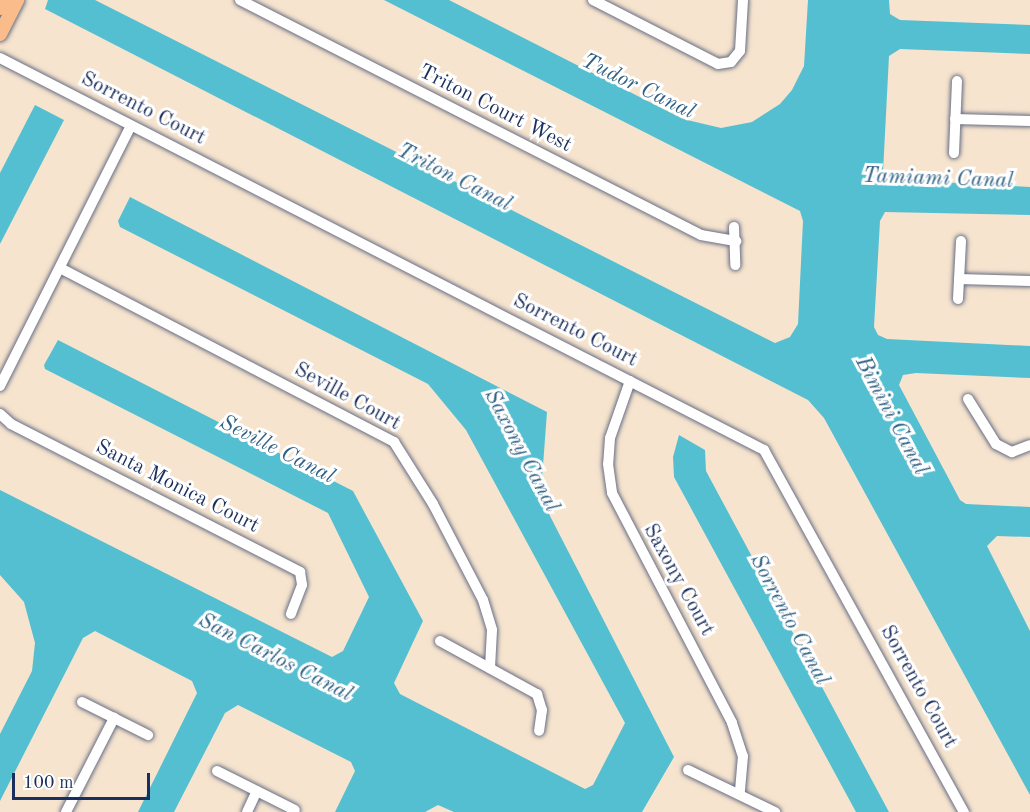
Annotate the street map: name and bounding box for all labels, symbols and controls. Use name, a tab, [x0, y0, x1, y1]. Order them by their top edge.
water label: Tudor Canal	[577, 48, 699, 126]
street label: Triton Court West	[414, 60, 576, 158]
street label: Sorrento Court	[76, 67, 210, 151]
water label: Triton Canal	[392, 138, 516, 218]
water label: Tamiami Canal	[862, 163, 1014, 195]
street label: Sorrento Court	[508, 289, 642, 373]
water label: Bimini Canal	[849, 352, 933, 480]
street label: Seville Court	[289, 357, 405, 437]
water label: Saxony Canal	[478, 385, 564, 517]
water label: Seville Canal	[215, 410, 339, 490]
street label: Santa Monica Court	[91, 435, 263, 539]
street label: Saxony Court	[637, 520, 719, 640]
water label: Sorrento Canal	[743, 550, 835, 690]
water label: San Carlos Canal	[194, 608, 356, 708]
street label: Sorrento Court	[874, 621, 962, 753]
scale bar	[15, 761, 153, 799]
text: 100 m	[23, 774, 74, 792]

